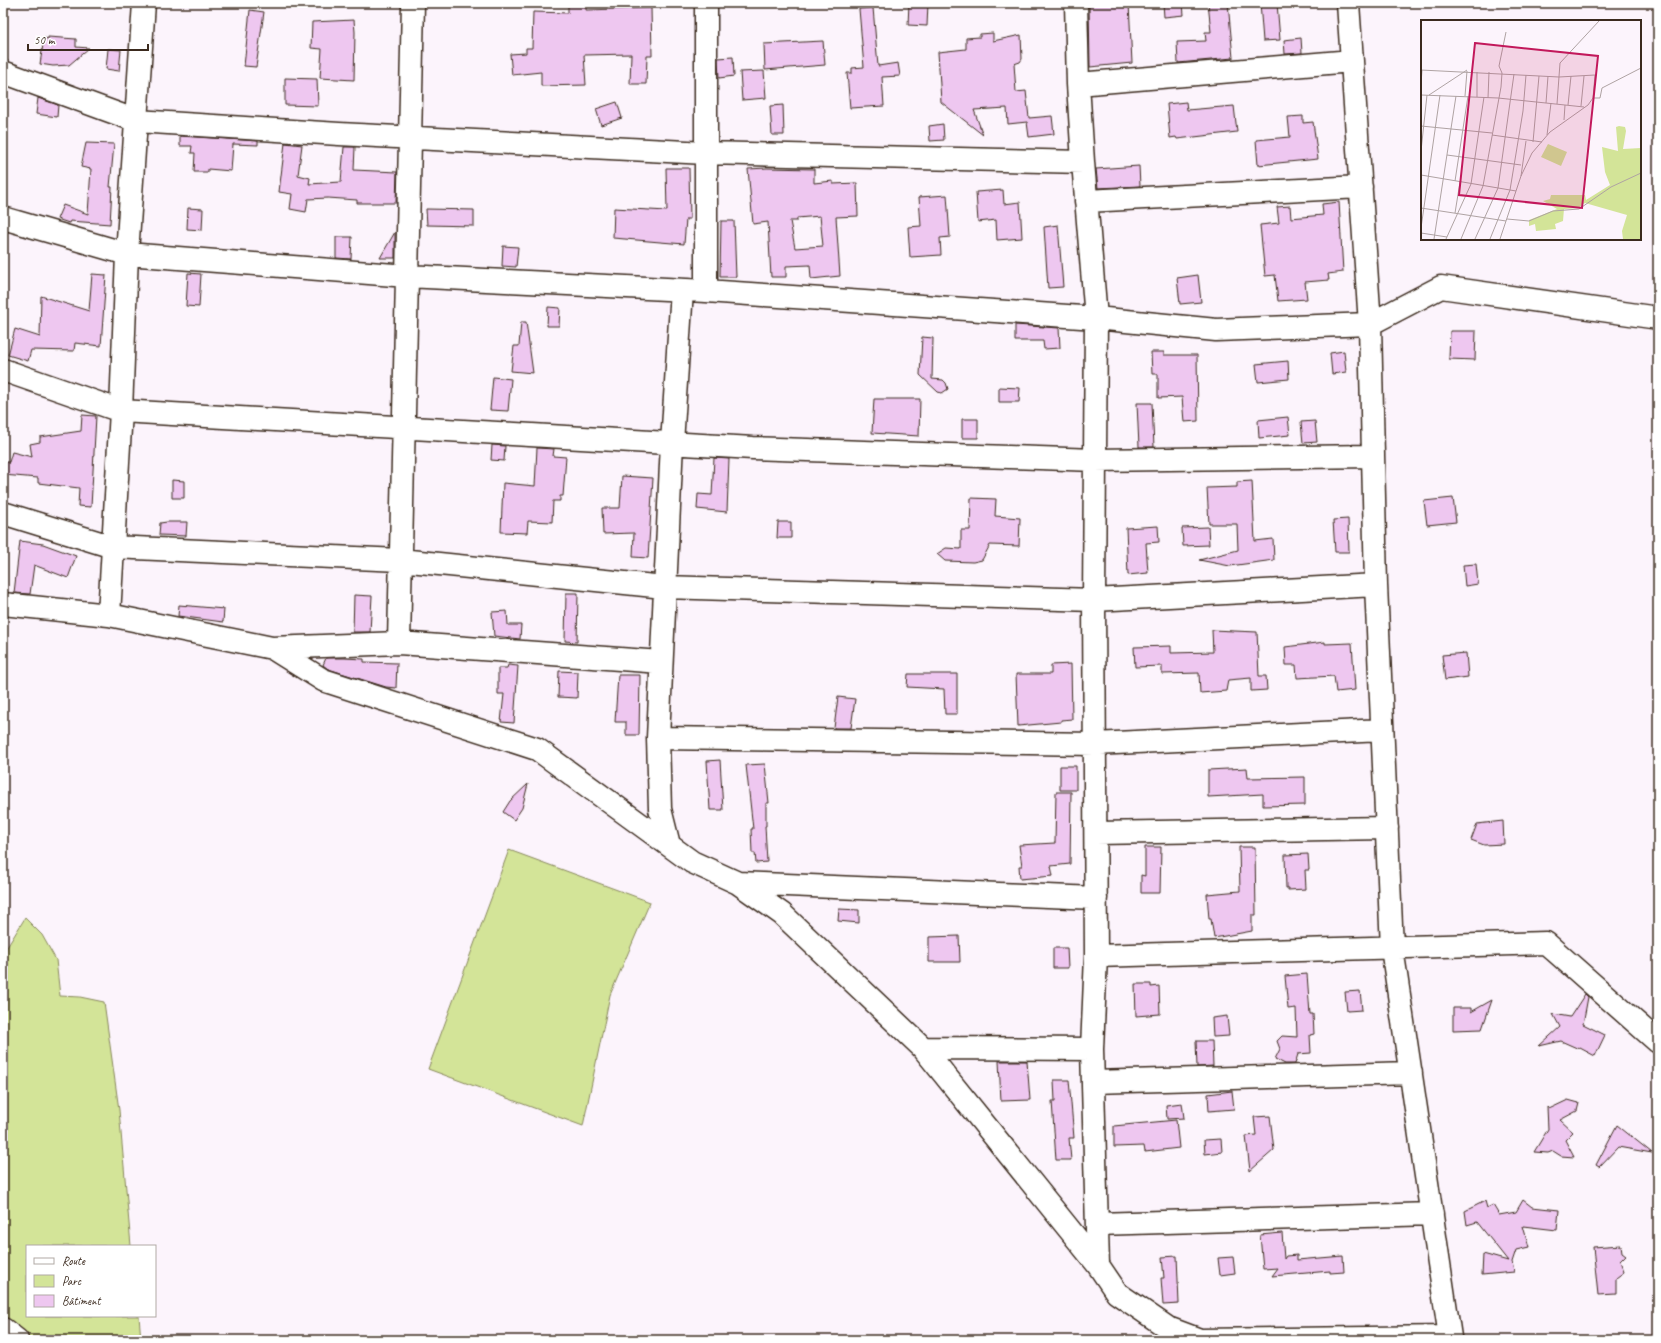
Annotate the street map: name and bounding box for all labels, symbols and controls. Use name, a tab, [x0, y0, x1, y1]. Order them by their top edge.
inset map	[1421, 20, 1641, 240]
scale bar	[28, 26, 148, 52]
text: 50 m	[34, 32, 56, 48]
legend	[26, 1245, 156, 1317]
text: Route	[62, 1253, 86, 1269]
text: Parc	[62, 1273, 82, 1289]
text: Bâtiment	[62, 1293, 101, 1309]

